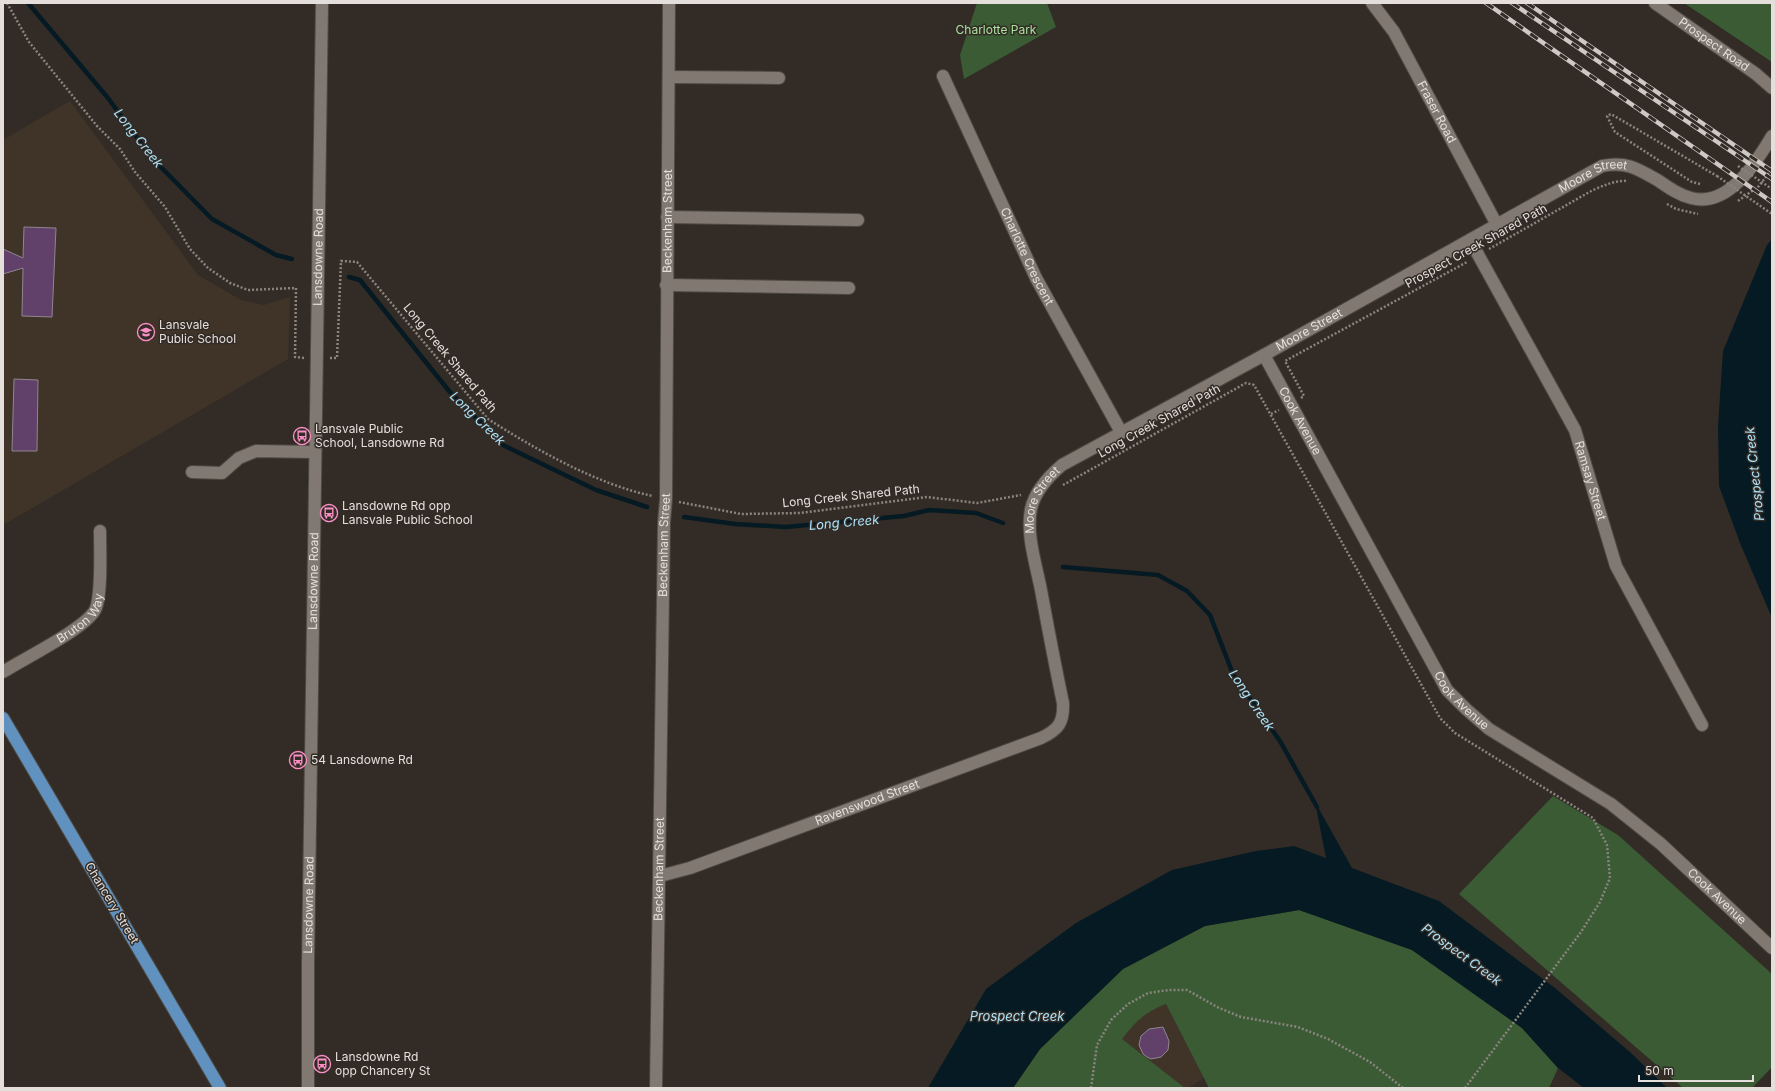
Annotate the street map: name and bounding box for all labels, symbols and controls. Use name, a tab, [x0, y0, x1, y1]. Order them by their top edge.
street label: Prospect Road	[1676, 14, 1752, 74]
park label: Charlotte Park	[956, 22, 1037, 37]
street label: Fraser Road	[1414, 78, 1460, 145]
water label: Long Creek	[111, 105, 168, 171]
street label: Moore Street	[1556, 156, 1629, 196]
street label: Beckenham Street	[659, 169, 675, 273]
street label: Prospect Creek Shared Path	[1402, 200, 1549, 291]
street label: Charlotte Crescent	[998, 205, 1057, 308]
street label: Lansdowne Road	[310, 208, 326, 306]
street label: Long Creek Shared Path	[400, 300, 500, 415]
street label: Moore Street	[1273, 305, 1345, 354]
place label: Lansvale Public School	[159, 317, 236, 346]
school or university icon: Lansvale Public School	[136, 322, 156, 342]
street label: Long Creek Shared Path	[1095, 381, 1223, 461]
street label: Cook Avenue	[1276, 384, 1325, 457]
water label: Long Creek	[447, 388, 510, 449]
place label: Lansvale Public School, Lansdowne Rd	[315, 421, 444, 450]
water label: Prospect Creek	[1741, 425, 1767, 522]
bus stop icon: Lansvale Public School, Lansdowne Rd	[292, 426, 312, 446]
street label: Ramsay Street	[1572, 439, 1610, 522]
street label: Moore Street	[1022, 463, 1063, 534]
street label: Long Creek Shared Path	[782, 481, 920, 510]
street label: Beckenham Street	[655, 493, 673, 597]
place label: Lansdowne Rd opp Lansvale Public School	[342, 498, 473, 527]
bus stop icon: Lansdowne Rd opp Lansvale Public School	[319, 503, 339, 523]
water label: Long Creek	[808, 511, 881, 533]
street label: Lansdowne Road	[305, 532, 321, 630]
street label: Bruton Way	[54, 592, 106, 646]
water label: Long Creek	[1226, 666, 1279, 735]
street label: Cook Avenue	[1431, 668, 1492, 733]
bus stop icon: 54 Lansdowne Rd	[288, 750, 308, 770]
place label: 54 Lansdowne Rd	[311, 752, 413, 767]
street label: Ravenswood Street	[813, 776, 921, 828]
street label: Beckenham Street	[650, 817, 667, 921]
street label: Lansdowne Road	[300, 856, 317, 954]
street label: Chancery Street	[82, 859, 143, 946]
street label: Cook Avenue	[1685, 865, 1750, 927]
water label: Prospect Creek	[1419, 920, 1506, 989]
water label: Prospect Creek	[970, 1008, 1065, 1024]
place label: Lansdowne Rd opp Chancery St	[335, 1049, 430, 1078]
bus stop icon: Lansdowne Rd opp Chancery St	[312, 1054, 332, 1074]
scale bar	[1639, 1057, 1753, 1083]
text: 50 m	[1645, 1063, 1674, 1078]

